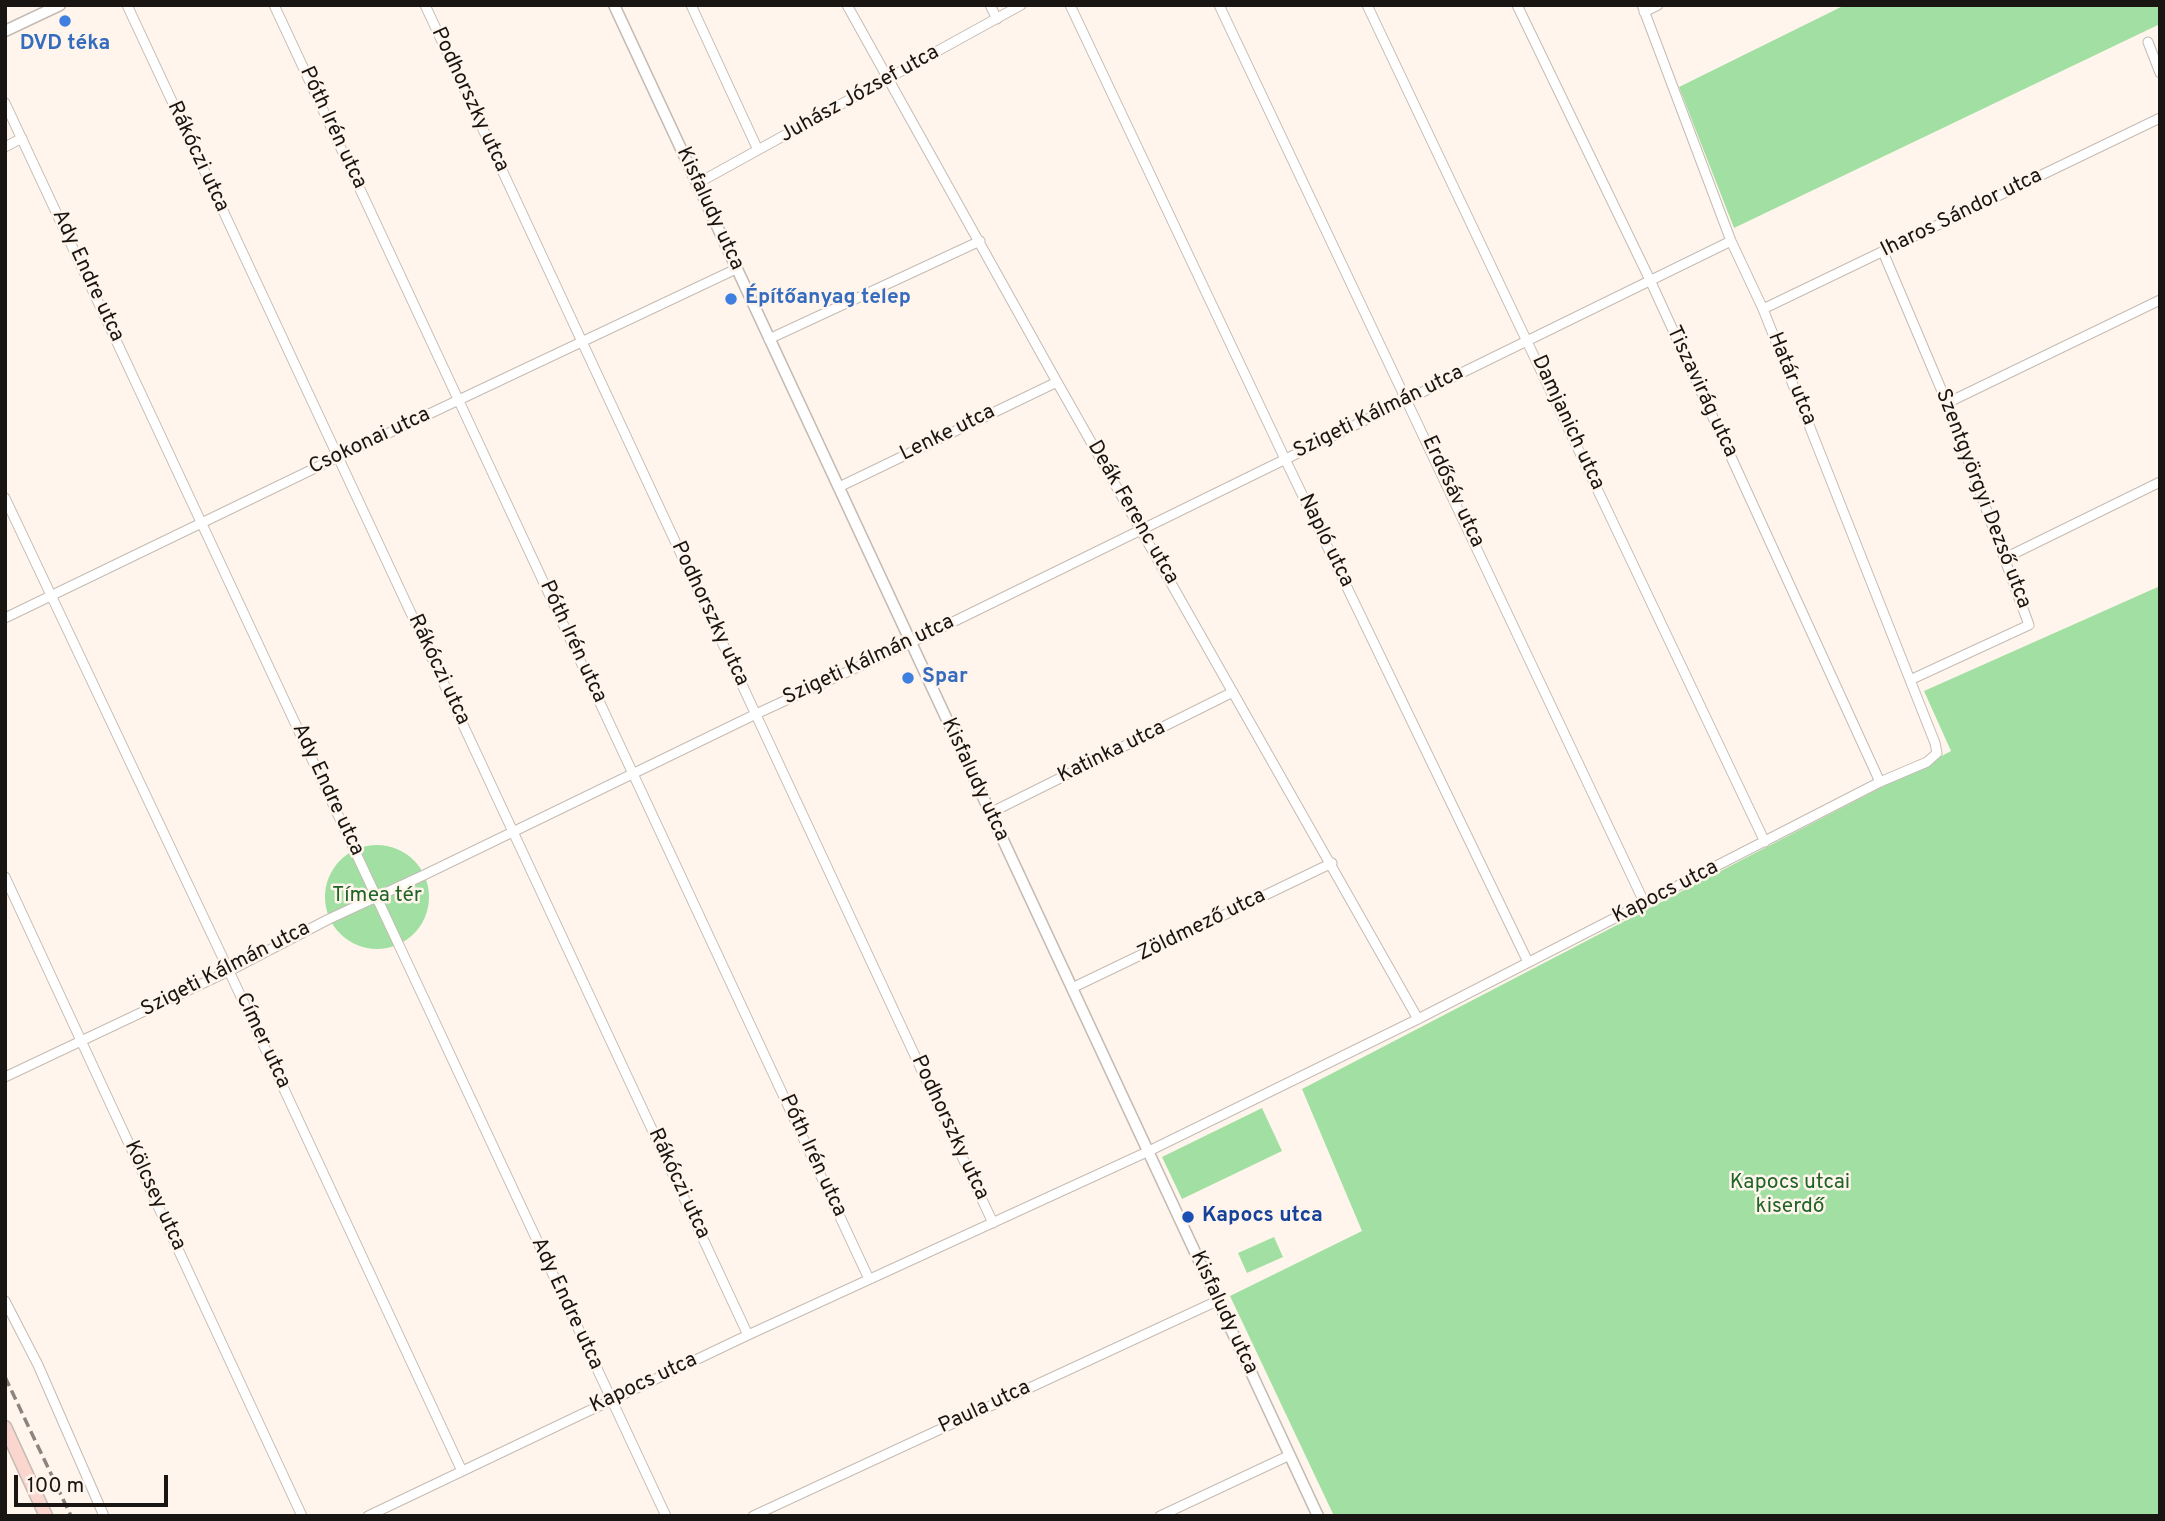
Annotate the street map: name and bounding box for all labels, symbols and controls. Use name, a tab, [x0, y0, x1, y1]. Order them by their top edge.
marker: DVD téka	[57, 13, 73, 29]
street label: Podhorszky utca	[424, 24, 514, 176]
place label: DVD téka	[20, 32, 110, 58]
street label: Juhász József utca	[776, 41, 944, 149]
street label: Póth Irén utca	[293, 63, 371, 193]
street label: Rákóczi utca	[160, 98, 234, 216]
street label: Kisfaludy utca	[670, 144, 748, 274]
street label: Iharos Sándor utca	[1877, 164, 2047, 264]
street label: Ady Endre utca	[45, 206, 129, 346]
place label: Építőanyag telep	[745, 286, 911, 312]
marker: Építőanyag telep	[723, 291, 739, 307]
street label: Tiszavirág utca	[1660, 322, 1742, 462]
street label: Határ utca	[1761, 329, 1821, 429]
street label: Damjanich utca	[1525, 352, 1609, 494]
street label: Szigeti Kálmán utca	[1290, 361, 1468, 465]
street label: Szentgyörgyi Dezső utca	[1928, 386, 2036, 612]
street label: Lenke utca	[896, 400, 1000, 468]
street label: Csokonai utca	[305, 403, 435, 481]
street label: Erdősáv utca	[1415, 432, 1489, 552]
street label: Deák Ferenc utca	[1081, 437, 1183, 589]
street label: Napló utca	[1292, 490, 1358, 592]
street label: Podhorszky utca	[664, 538, 754, 690]
street label: Póth Irén utca	[533, 577, 611, 707]
street label: Szigeti Kálmán utca	[779, 610, 959, 712]
street label: Rákóczi utca	[401, 611, 475, 729]
place label: Spar	[922, 665, 968, 691]
marker: Spar	[900, 670, 916, 686]
street label: Kisfaludy utca	[935, 715, 1013, 845]
street label: Katinka utca	[1054, 716, 1170, 790]
street label: Ady Endre utca	[285, 720, 369, 860]
street label: Kapocs utca	[1609, 856, 1723, 930]
park label: Tímea tér	[332, 884, 422, 910]
street label: Zöldmező utca	[1134, 884, 1270, 968]
street label: Szigeti Kálmán utca	[137, 917, 315, 1023]
street label: Címer utca	[229, 989, 295, 1093]
street label: Podhorszky utca	[904, 1052, 994, 1204]
street label: Póth Irén utca	[773, 1091, 851, 1221]
street label: Rákóczi utca	[641, 1125, 715, 1243]
street label: Kölcsey utca	[118, 1137, 190, 1255]
park label: Kapocs utcai kiserdő	[1730, 1171, 1850, 1221]
place label: Kapocs utca	[1202, 1204, 1323, 1230]
marker: Kapocs utca	[1180, 1209, 1196, 1225]
street label: Ady Endre utca	[524, 1234, 608, 1374]
street label: Kisfaludy utca	[1184, 1248, 1262, 1378]
street label: Kapocs utca	[587, 1348, 701, 1420]
street label: Paula utca	[935, 1376, 1035, 1440]
scale bar	[18, 1462, 172, 1506]
text: 100 m	[27, 1473, 84, 1500]

